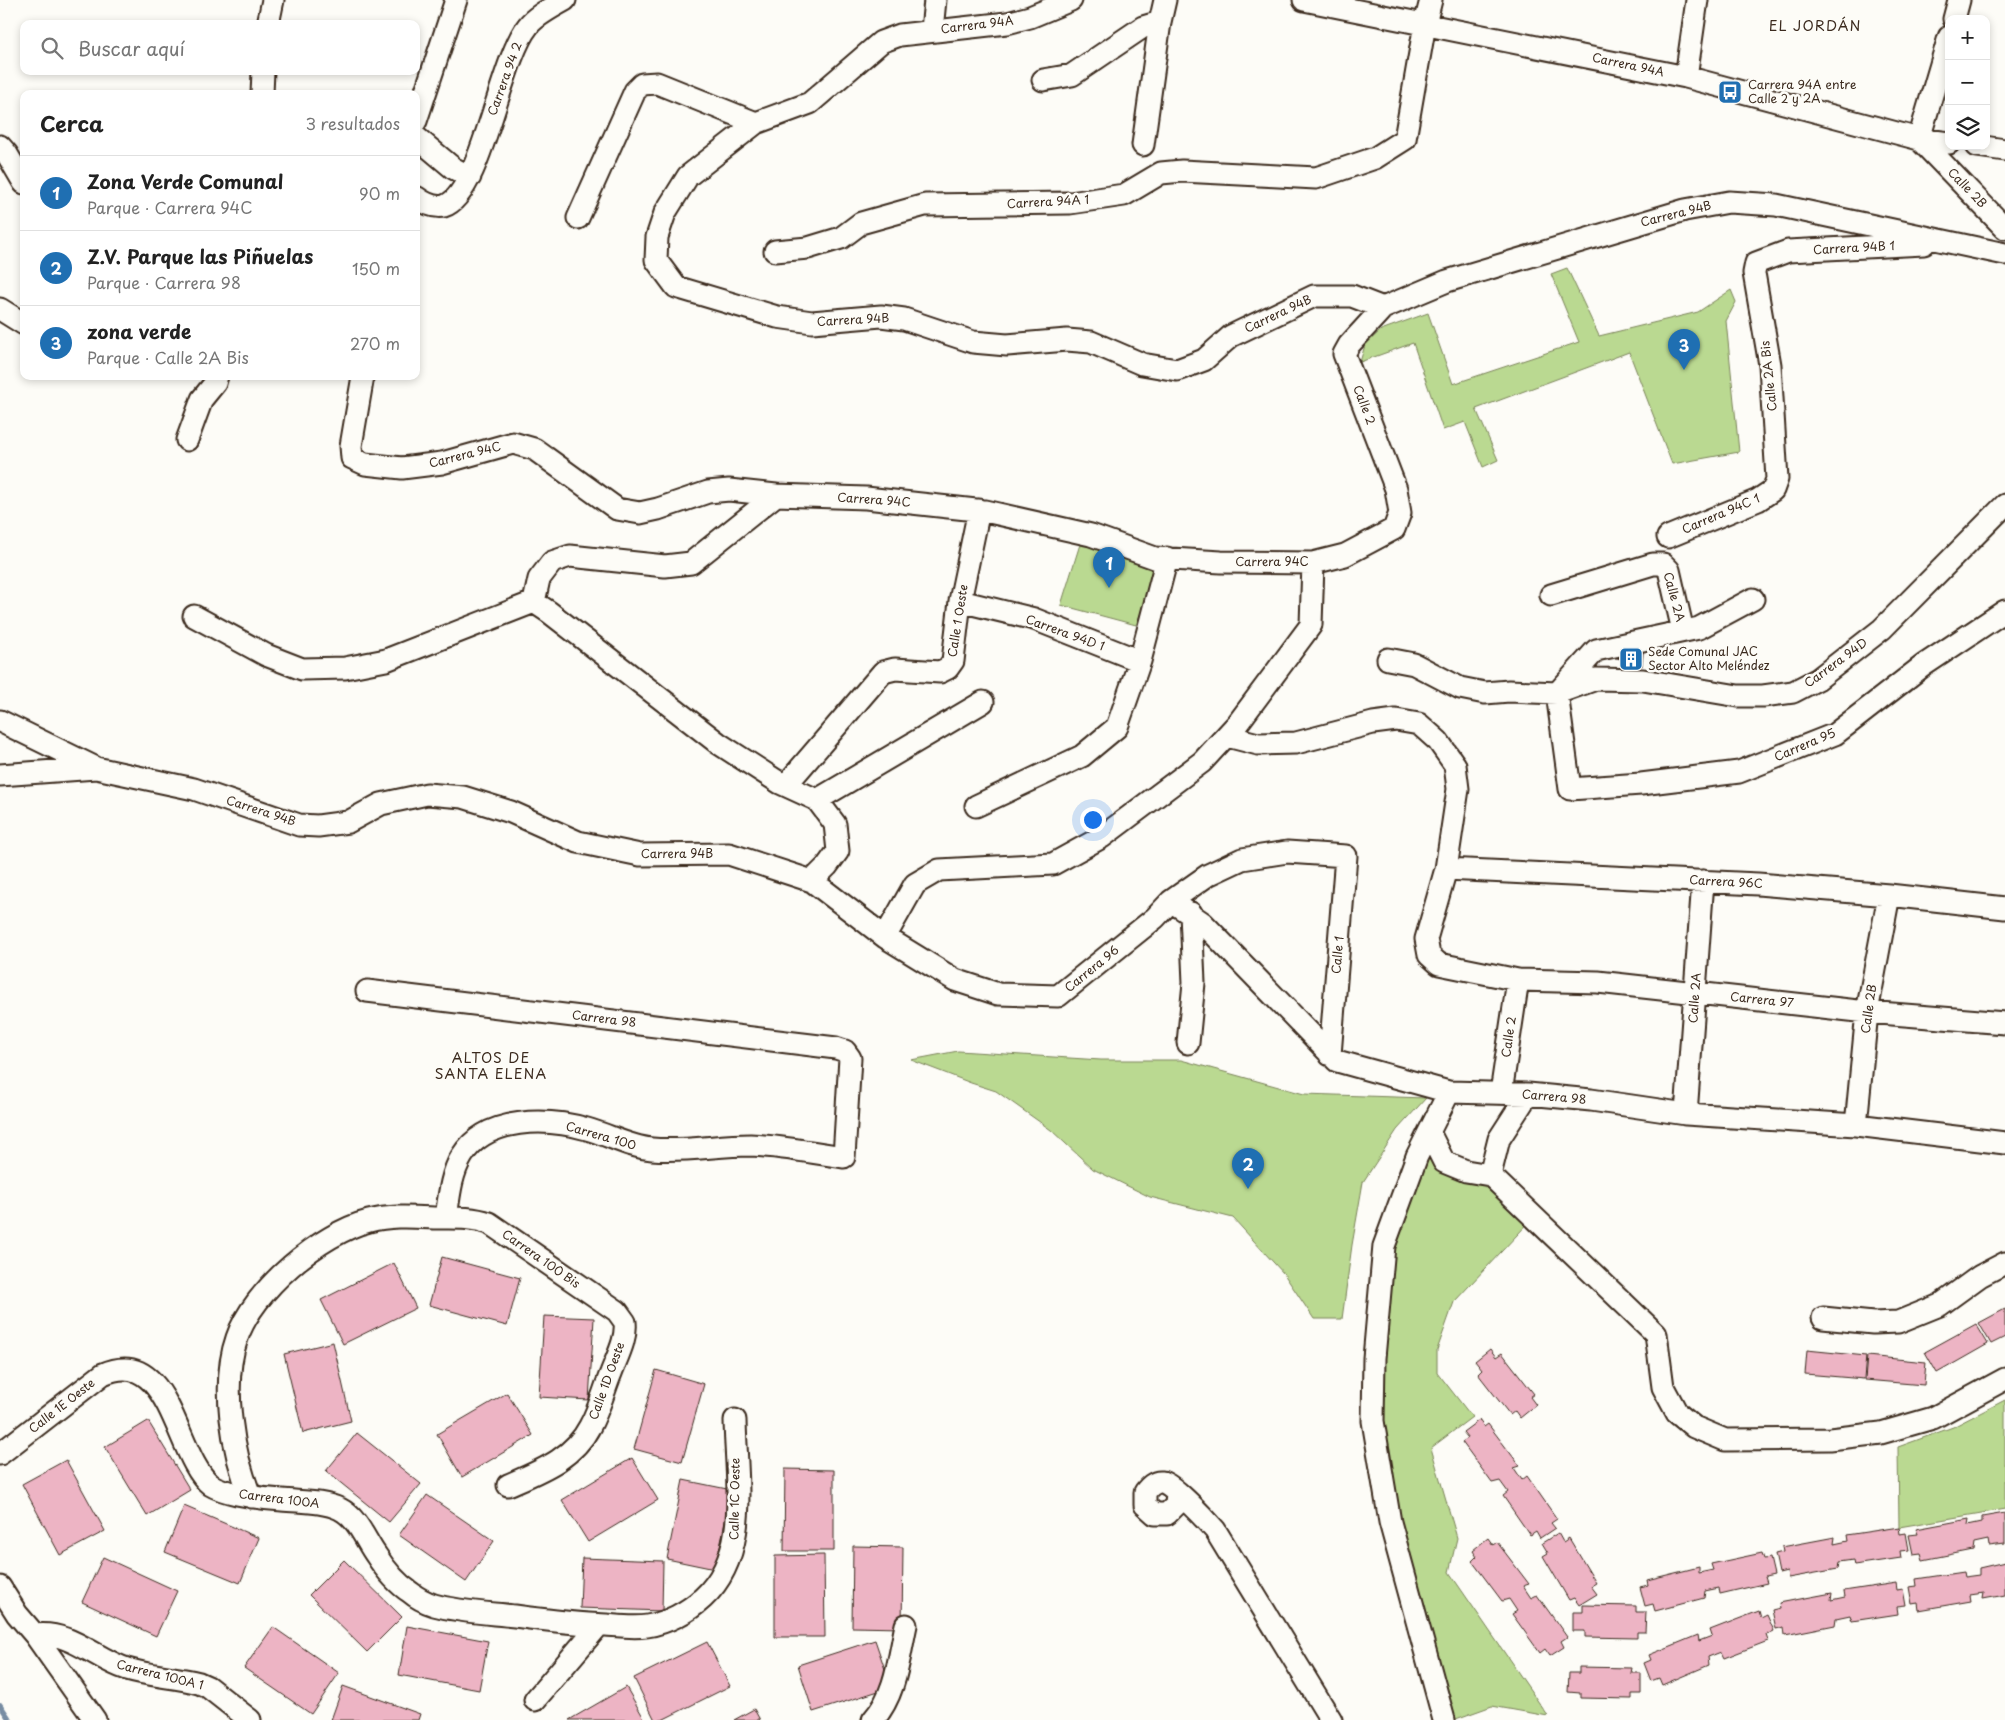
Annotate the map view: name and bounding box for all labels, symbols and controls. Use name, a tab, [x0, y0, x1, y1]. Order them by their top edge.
street label: Carrera 94A	[940, 11, 1015, 37]
district label: EL JORDÁN	[1769, 15, 1861, 36]
map controls	[1945, 15, 1990, 150]
button: +	[1945, 15, 1990, 60]
search box	[20, 20, 420, 75]
icon: search	[38, 34, 66, 62]
text: Buscar aquí	[78, 34, 185, 62]
street label: Carrera 94 2	[482, 39, 526, 118]
street label: Carrera 94A	[1591, 48, 1666, 80]
button: −	[1945, 60, 1990, 105]
place label: Carrera 94A entre Calle 2 y 2A	[1748, 75, 1857, 107]
bus stop icon: Carrera 94A entre Calle 2 y 2A	[1717, 79, 1743, 105]
button: layers	[1945, 105, 1990, 150]
text: Cerca	[40, 107, 104, 139]
text: 3 resultados	[305, 111, 400, 135]
street label: Calle 2B	[1944, 163, 1991, 211]
text: Zona Verde Comunal	[87, 167, 283, 195]
text: 1	[52, 181, 60, 205]
text: 90 m	[359, 181, 400, 205]
street label: Carrera 94A 1	[1006, 190, 1090, 212]
text: Parque · Carrera 94C	[87, 195, 252, 219]
street label: Carrera 94B	[1638, 196, 1713, 231]
street label: Carrera 94B 1	[1813, 236, 1895, 258]
text: Z.V. Parque las Piñuelas	[87, 242, 313, 270]
text: 2	[50, 256, 62, 280]
text: 150 m	[352, 256, 400, 280]
text: Parque · Carrera 98	[87, 270, 241, 294]
street label: Carrera 94B	[1241, 290, 1314, 337]
street label: Carrera 94B	[816, 308, 890, 330]
text: zona verde	[87, 317, 191, 345]
pin: 3	[1668, 329, 1700, 370]
text: 3	[51, 331, 61, 355]
text: 270 m	[350, 331, 400, 355]
street label: Calle 2A Bis	[1755, 339, 1781, 412]
text: Parque · Calle 2A Bis	[87, 345, 249, 369]
street label: Calle 2	[1349, 382, 1381, 427]
street label: Carrera 94C	[427, 436, 503, 472]
street label: Carrera 94C	[837, 487, 911, 511]
street label: Carrera 94C 1	[1679, 489, 1762, 538]
pin: 1	[1093, 547, 1125, 588]
street label: Carrera 94C	[1235, 552, 1309, 570]
street label: Calle 2A	[1660, 570, 1690, 624]
street label: Calle 1 Oeste	[942, 583, 972, 658]
street label: Carrera 94D 1	[1023, 609, 1107, 655]
street label: Carrera 94D	[1800, 633, 1871, 691]
place label: Sede Comunal JAC Sector Alto Meléndez	[1648, 642, 1770, 674]
building icon: Sede Comunal JAC Sector Alto Meléndez	[1618, 646, 1644, 672]
street label: Carrera 95	[1771, 723, 1838, 765]
street label: Carrera 94B	[224, 790, 299, 830]
your location	[1080, 807, 1106, 833]
street label: Carrera 94B	[641, 844, 713, 862]
street label: Carrera 96C	[1689, 870, 1763, 892]
street label: Calle 1	[1326, 935, 1348, 975]
street label: Carrera 96	[1060, 941, 1122, 996]
street label: Calle 2A	[1683, 972, 1705, 1024]
street label: Calle 2B	[1856, 983, 1880, 1035]
street label: Carrera 97	[1729, 987, 1795, 1011]
street label: Carrera 98	[571, 1005, 637, 1031]
street label: Calle 2	[1496, 1015, 1520, 1058]
district label: ALTOS DE SANTA ELENA	[435, 1047, 547, 1084]
street label: Carrera 98	[1521, 1084, 1587, 1108]
street label: Carrera 100	[564, 1116, 639, 1154]
pin: 2	[1232, 1148, 1264, 1189]
street label: Carrera 100 Bis	[499, 1224, 585, 1292]
street label: Calle 1D Oeste	[584, 1339, 629, 1422]
street label: Calle 1E Oeste	[24, 1374, 98, 1437]
street label: Calle 1C Oeste	[724, 1458, 744, 1540]
street label: Carrera 100A	[238, 1484, 321, 1512]
street label: Carrera 100A 1	[115, 1655, 206, 1694]

